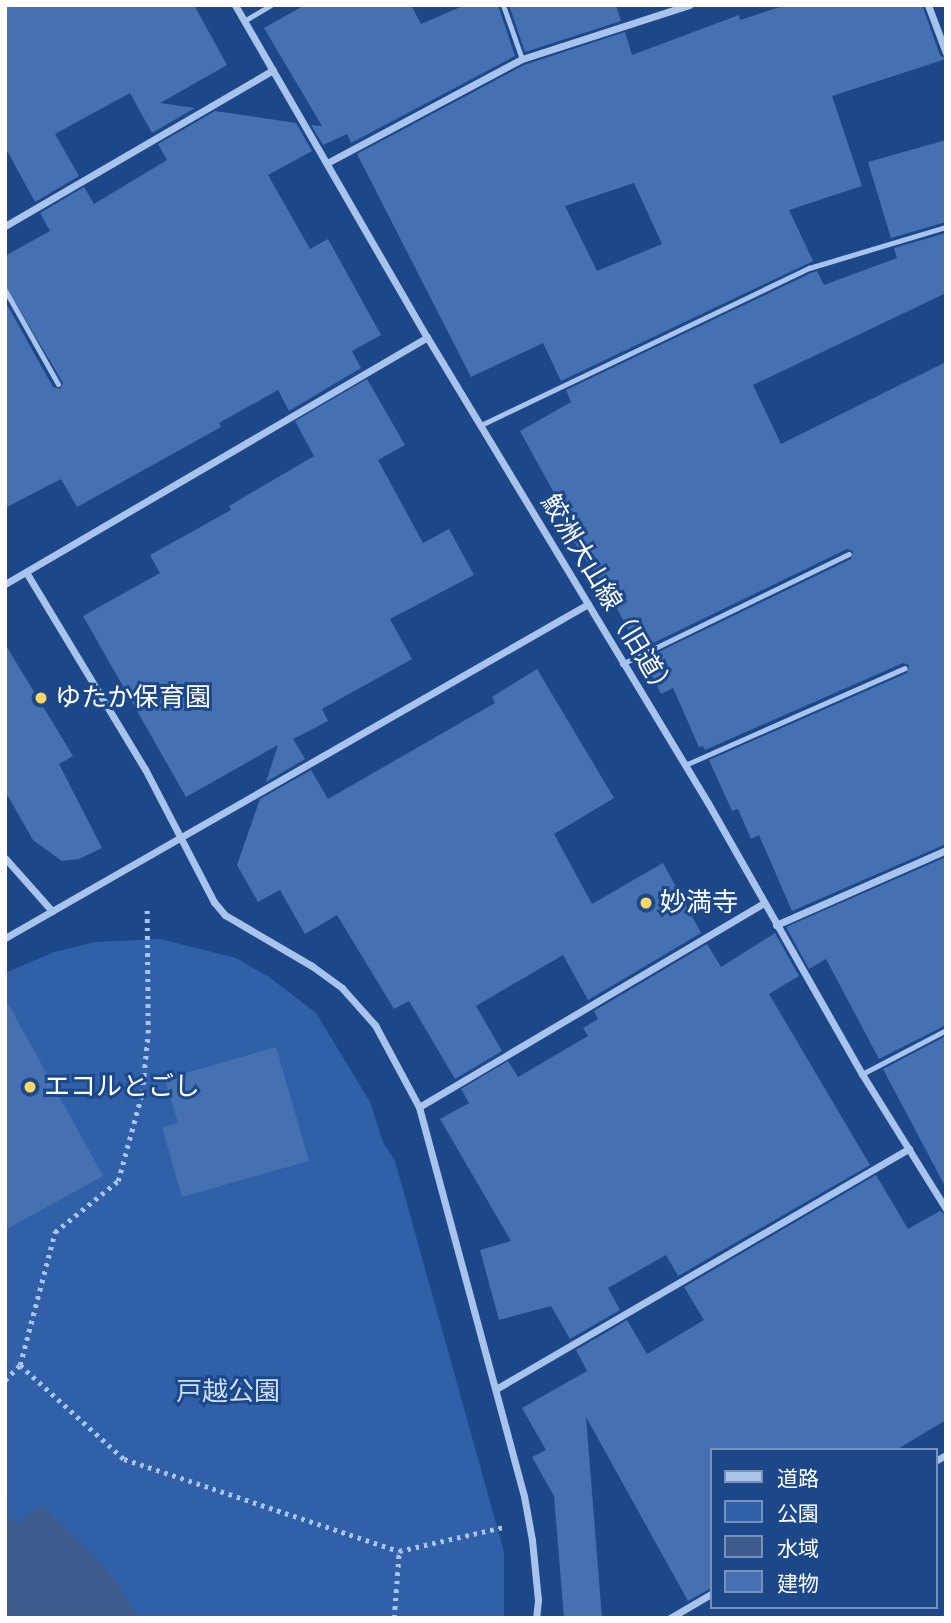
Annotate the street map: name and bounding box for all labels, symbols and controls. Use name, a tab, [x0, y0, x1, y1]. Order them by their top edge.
street label: 鮫洲大山線（旧道）	[534, 489, 682, 705]
place label: ゆたか保育園	[55, 682, 211, 714]
marker: ゆたか保育園	[33, 690, 49, 706]
place label: 妙満寺	[660, 887, 738, 919]
marker: 妙満寺	[638, 895, 654, 911]
place label: エコルとごし	[44, 1071, 200, 1103]
marker: エコルとごし	[22, 1079, 38, 1095]
park label: 戸越公園	[176, 1376, 280, 1408]
legend	[710, 1448, 937, 1609]
text: 道路	[777, 1466, 819, 1491]
text: 公園	[777, 1501, 819, 1526]
text: 水域	[777, 1536, 819, 1561]
text: 建物	[777, 1571, 819, 1596]

